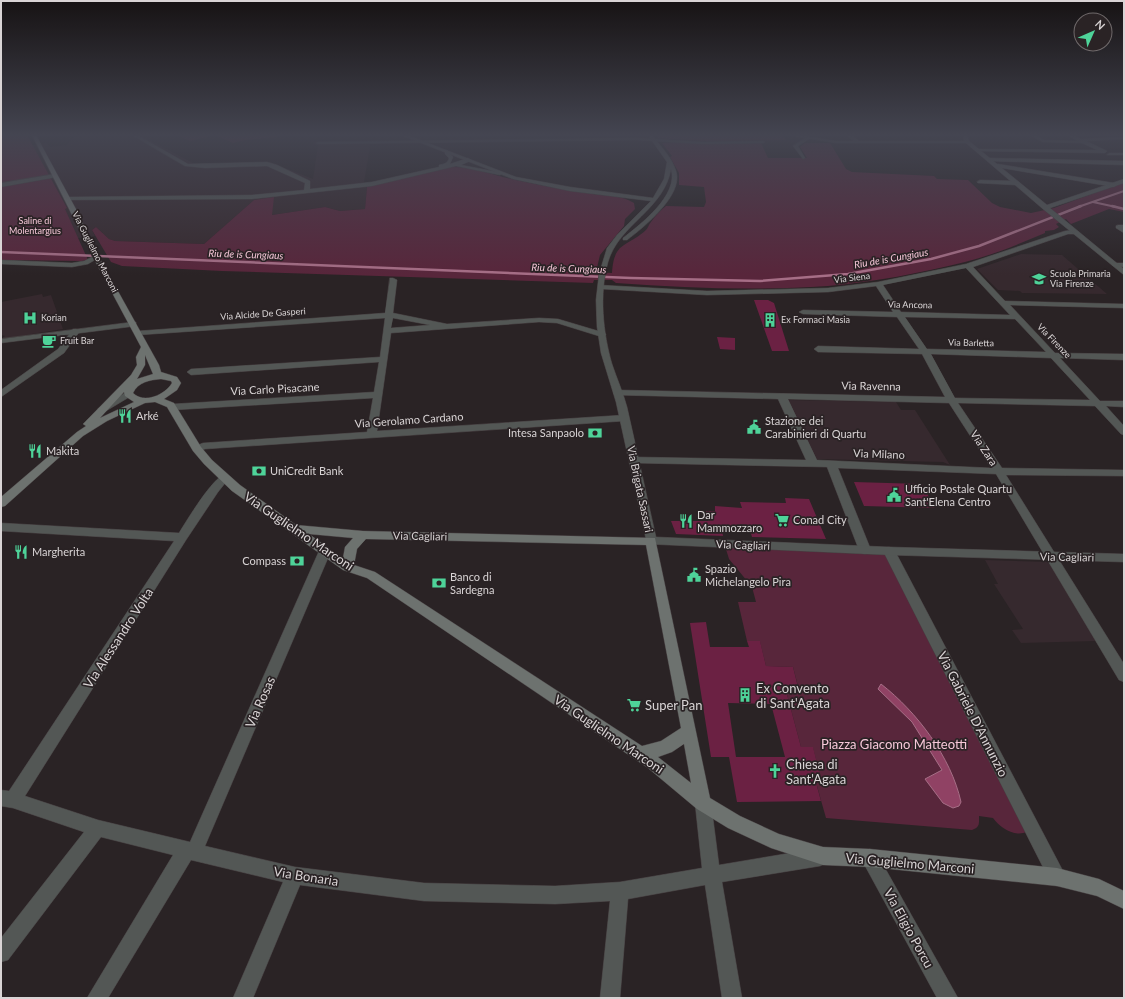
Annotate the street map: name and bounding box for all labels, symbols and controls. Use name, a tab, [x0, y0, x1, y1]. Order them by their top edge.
north arrow	[1073, 12, 1113, 52]
text: N	[1093, 17, 1108, 32]
street label: Via Guglielmo Marconi	[70, 209, 121, 294]
park label: Saline di Molentargius	[9, 215, 61, 236]
water label: Riu de is Cungiaus	[853, 246, 929, 270]
water label: Riu de is Cungiaus	[208, 247, 284, 261]
water label: Riu de is Cungiaus	[531, 261, 607, 275]
place label: Scuola Primaria Via Firenze	[1050, 268, 1111, 289]
street label: Via Siena	[833, 270, 871, 285]
school or university icon: Scuola Primaria Via Firenze	[1031, 271, 1047, 287]
street label: Via Ancona	[888, 299, 932, 310]
street label: Via Alcide De Gasperi	[220, 305, 306, 322]
hospital icon: Korian	[22, 310, 38, 326]
place label: Korian	[41, 312, 67, 323]
building icon: Ex Formaci Masia	[762, 312, 778, 328]
place label: Ex Formaci Masia	[781, 314, 850, 325]
street label: Via Firenze	[1035, 321, 1074, 360]
cafe icon: Fruit Bar	[41, 333, 57, 349]
place label: Fruit Bar	[60, 335, 95, 346]
street label: Via Barletta	[948, 337, 994, 348]
street label: Via Ravenna	[841, 378, 901, 393]
street label: Via Carlo Pisacane	[230, 380, 320, 397]
restaurant icon: Arké	[117, 408, 133, 424]
place label: Arké	[136, 409, 159, 422]
street label: Via Gerolamo Cardano	[354, 409, 464, 430]
place label: Stazione dei Carabinieri di Quartu	[765, 414, 866, 440]
public building icon: Stazione dei Carabinieri di Quartu	[746, 419, 762, 435]
bank icon: Intesa Sanpaolo	[587, 425, 603, 441]
place label: Intesa Sanpaolo	[508, 426, 584, 439]
street label: Via Zara	[968, 427, 1001, 468]
restaurant icon: Makita	[27, 443, 43, 459]
place label: Makita	[46, 444, 79, 457]
street label: Via Brigata Sassari	[625, 444, 656, 534]
street label: Via Milano	[853, 446, 905, 461]
bank icon: UniCredit Bank	[251, 463, 267, 479]
place label: UniCredit Bank	[270, 464, 344, 477]
place label: Ufficio Postale Quartu Sant'Elena Centro	[905, 482, 1012, 508]
public building icon: Ufficio Postale Quartu Sant'Elena Centro	[886, 487, 902, 503]
street label: Via Guglielmo Marconi	[241, 488, 357, 574]
place label: Dar Mammozzaro	[697, 508, 762, 534]
supermarket icon: Conad City	[774, 512, 790, 528]
restaurant icon: Dar Mammozzaro	[678, 513, 694, 529]
place label: Conad City	[793, 513, 847, 526]
street label: Via Cagliari	[393, 529, 448, 542]
street label: Via Cagliari	[716, 537, 771, 552]
restaurant icon: Margherita	[13, 544, 29, 560]
place label: Margherita	[32, 545, 85, 558]
street label: Via Cagliari	[1040, 550, 1095, 563]
bank icon: Compass	[289, 553, 305, 569]
place label: Compass	[242, 554, 286, 567]
place label: Spazio Michelangelo Pira	[705, 562, 791, 588]
public building icon: Spazio Michelangelo Pira	[686, 567, 702, 583]
place label: Banco di Sardegna	[450, 570, 494, 596]
bank icon: Banco di Sardegna	[431, 575, 447, 591]
street label: Via Alessandro Volta	[80, 585, 156, 691]
street label: Via Gabriele D'Annunzio	[934, 649, 1012, 779]
street label: Via Rosas	[242, 674, 279, 730]
place label: Ex Convento di Sant'Agata	[756, 680, 830, 711]
building icon: Ex Convento di Sant'Agata	[737, 687, 753, 703]
street label: Via Guglielmo Marconi	[551, 691, 667, 777]
supermarket icon: Super Pan	[626, 697, 642, 713]
place label: Super Pan	[645, 697, 702, 713]
park label: Piazza Giacomo Matteotti	[821, 736, 967, 752]
place label: Chiesa di Sant'Agata	[786, 756, 846, 787]
church icon: Chiesa di Sant'Agata	[767, 763, 783, 779]
street label: Via Guglielmo Marconi	[845, 849, 975, 877]
street label: Via Bonaria	[272, 863, 340, 889]
street label: Via Eligio Porcu	[881, 885, 937, 971]

